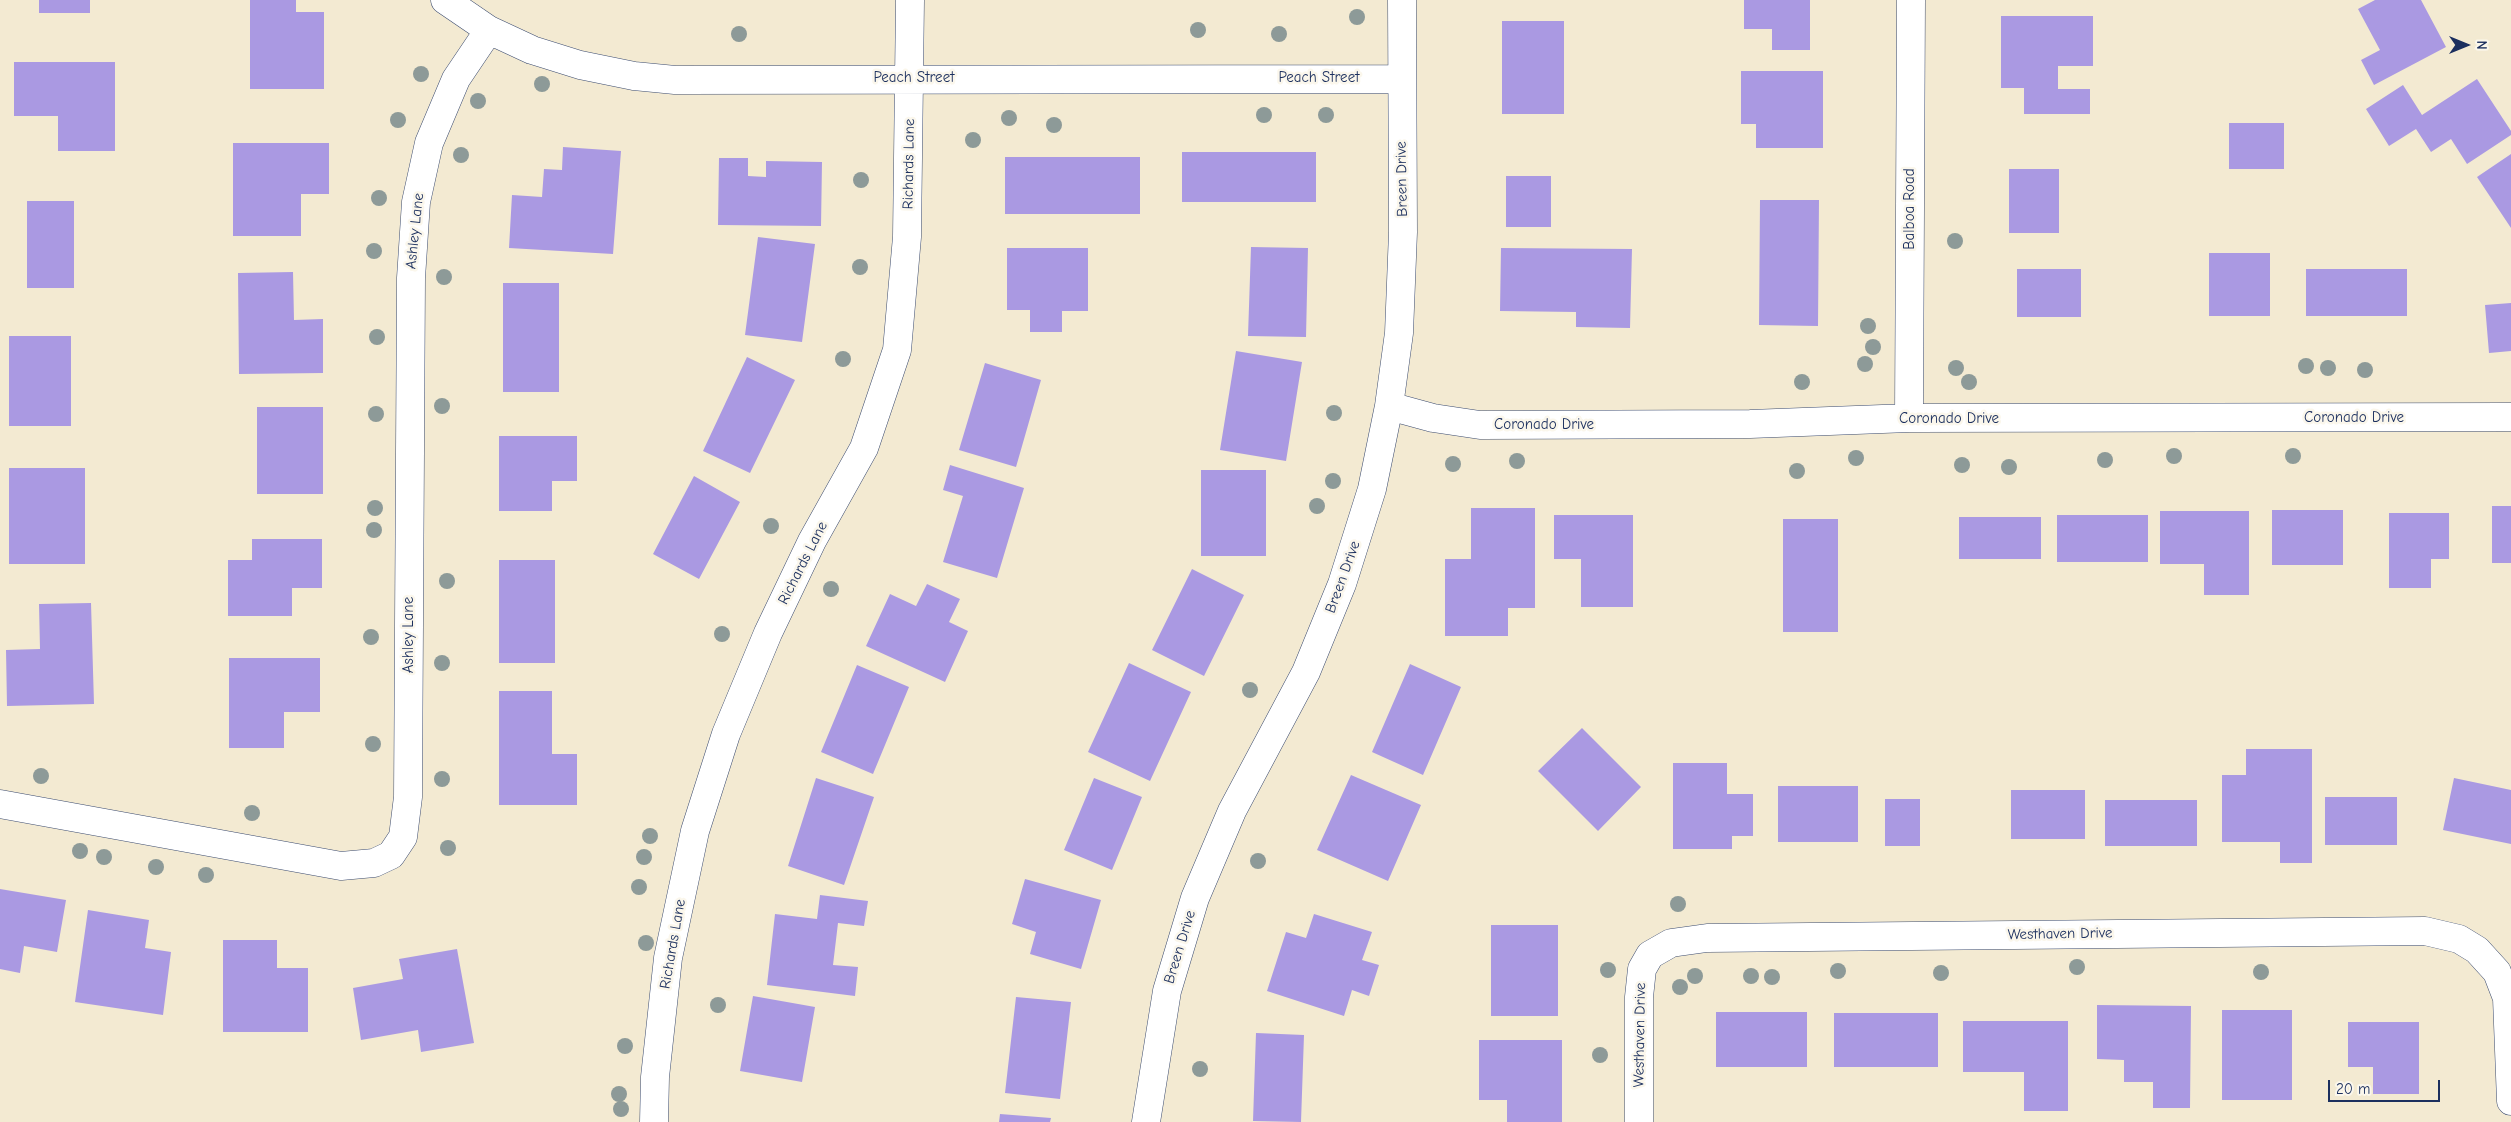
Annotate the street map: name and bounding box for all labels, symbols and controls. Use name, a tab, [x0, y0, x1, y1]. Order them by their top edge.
north arrow	[2441, 20, 2491, 70]
text: N	[2473, 40, 2490, 50]
street label: Peach Street	[874, 69, 954, 87]
street label: Peach Street	[1279, 69, 1359, 87]
street label: Richards Lane	[899, 118, 919, 210]
street label: Breen Drive	[1392, 141, 1412, 217]
street label: Balboa Road	[1901, 168, 1919, 250]
street label: Ashley Lane	[402, 192, 428, 270]
street label: Coronado Drive	[2304, 409, 2404, 427]
street label: Coronado Drive	[1899, 410, 1999, 428]
street label: Coronado Drive	[1494, 416, 1594, 434]
street label: Richards Lane	[774, 518, 832, 608]
street label: Breen Drive	[1322, 538, 1364, 616]
street label: Ashley Lane	[400, 597, 418, 673]
street label: Richards Lane	[656, 898, 690, 990]
street label: Breen Drive	[1160, 908, 1200, 986]
street label: Westhaven Drive	[2007, 924, 2113, 944]
street label: Westhaven Drive	[1630, 982, 1650, 1088]
scale bar	[2331, 1070, 2444, 1102]
text: 20 m	[2336, 1080, 2370, 1098]

